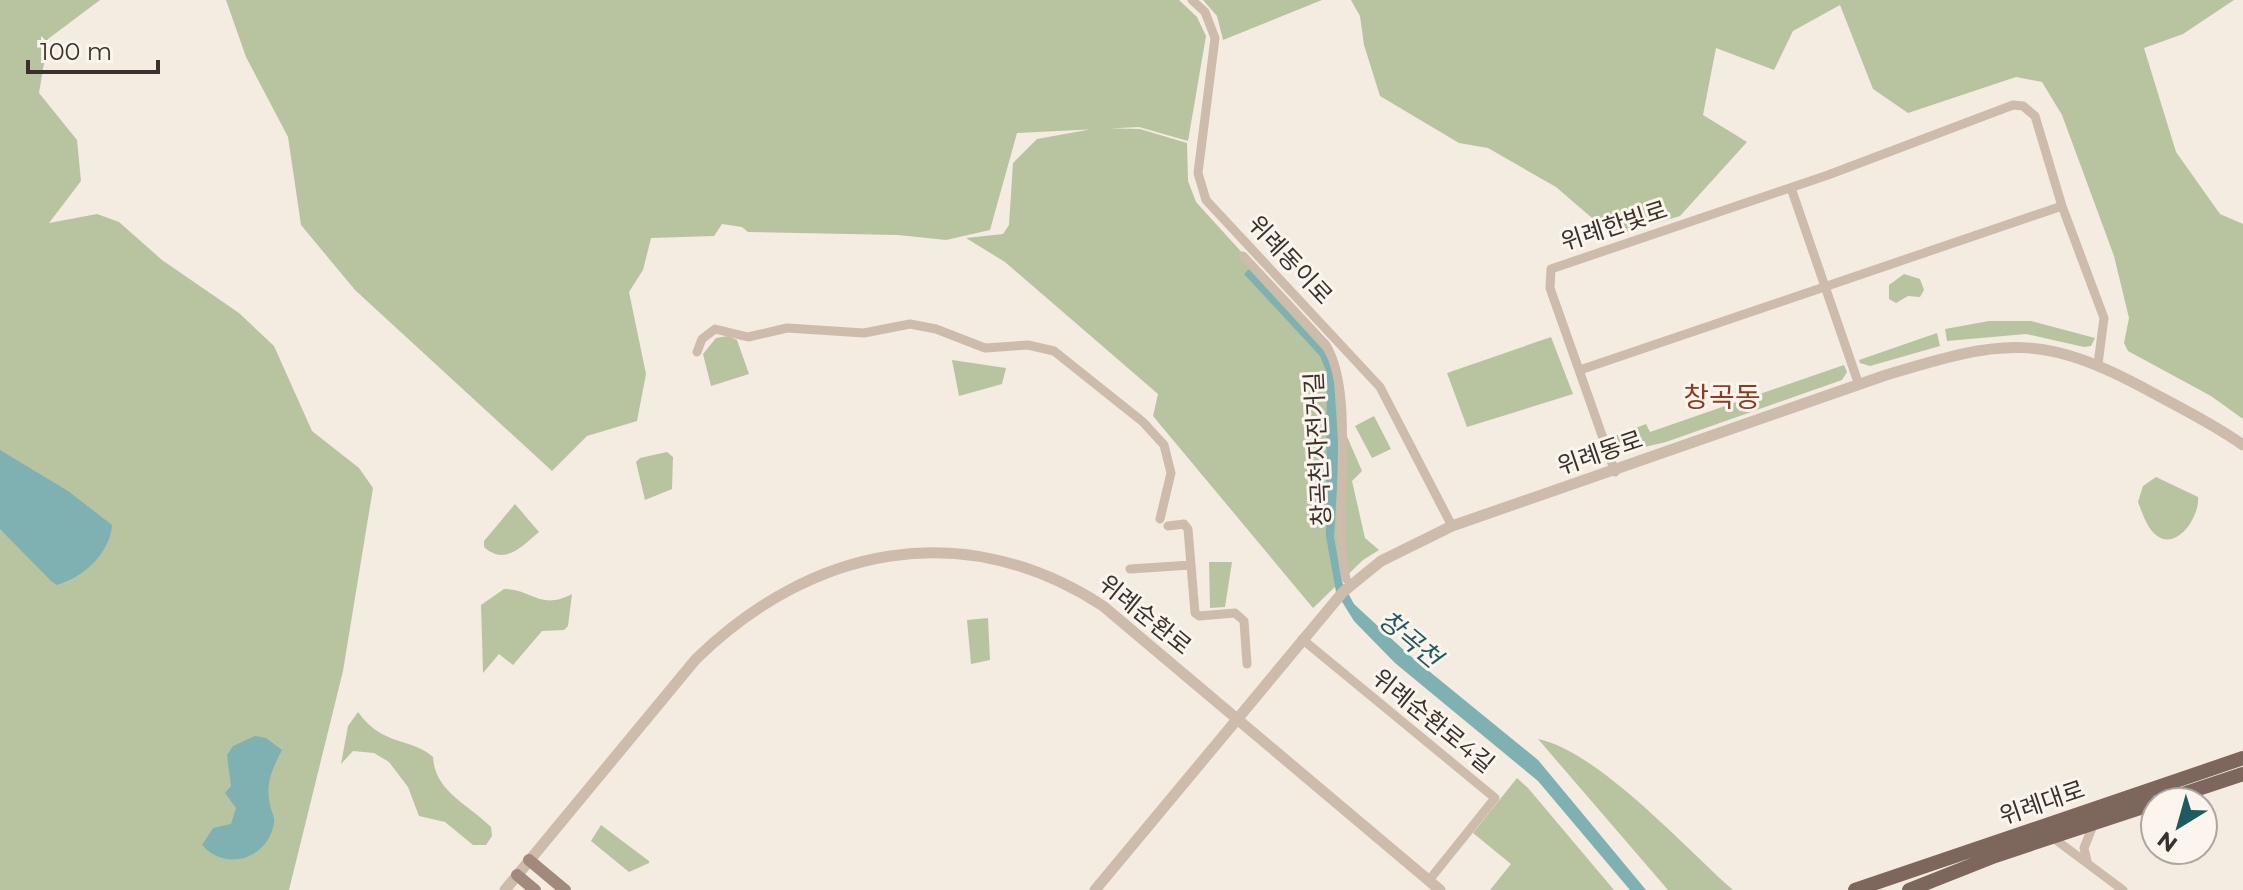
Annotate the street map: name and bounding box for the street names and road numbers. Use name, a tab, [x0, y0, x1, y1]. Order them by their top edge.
street label: 위례한빛로	[1557, 195, 1671, 256]
street label: 위례동이로	[1242, 209, 1339, 310]
street label: 창곡천자전거길	[1299, 371, 1336, 527]
street label: 위례동로	[1553, 424, 1646, 481]
street label: 위례순환로	[1093, 569, 1197, 661]
street label: 위례순환로4길	[1367, 663, 1500, 779]
street label: 위례대로	[1995, 774, 2088, 831]

